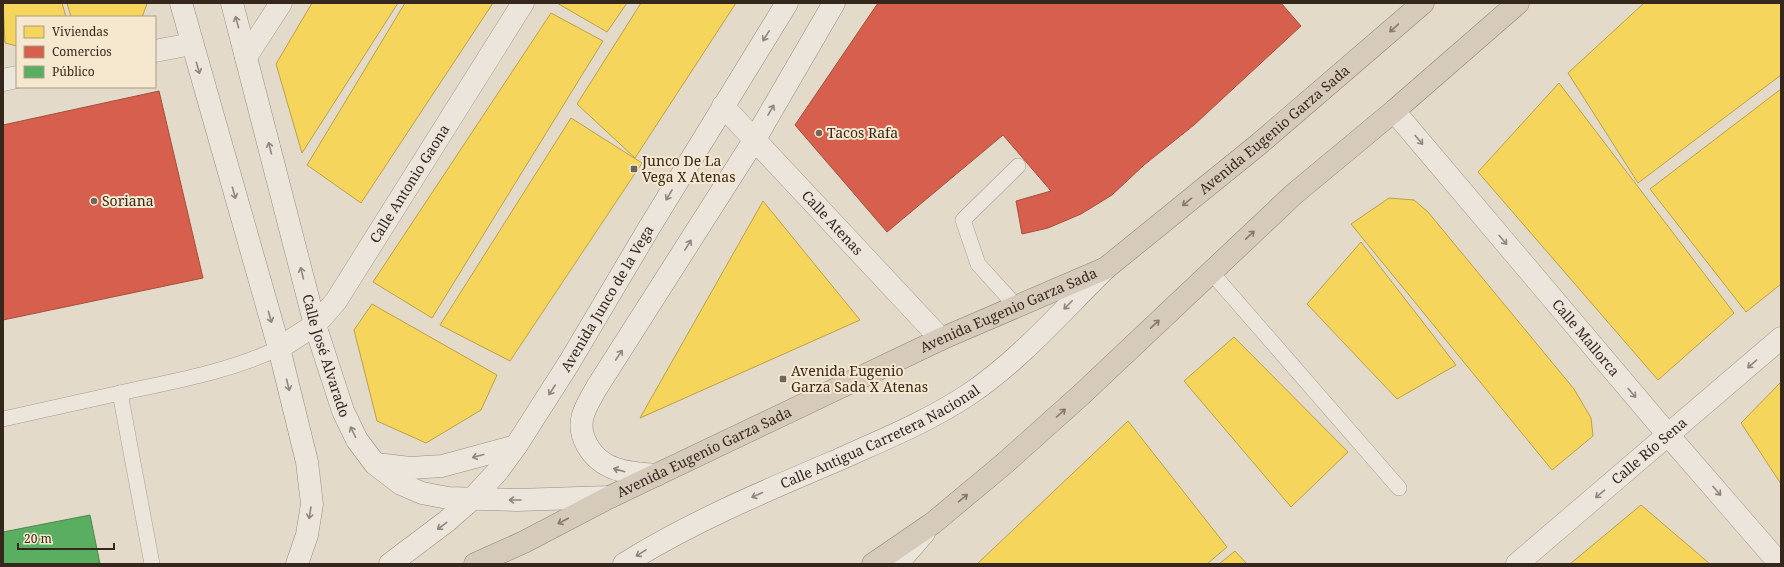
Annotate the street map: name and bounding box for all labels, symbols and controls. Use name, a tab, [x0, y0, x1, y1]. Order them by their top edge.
one-way arrow	[233, 15, 240, 28]
legend	[16, 16, 156, 88]
text: Viviendas	[52, 23, 108, 40]
one-way arrow	[1388, 24, 1399, 33]
one-way arrow	[762, 30, 770, 41]
text: Comercios	[52, 43, 112, 60]
street label: Avenida Eugenio Garza Sada	[1195, 60, 1353, 198]
one-way arrow	[195, 61, 202, 74]
text: Público	[52, 63, 95, 80]
one-way arrow	[768, 104, 776, 116]
street label: Calle Antonio Gaona	[365, 121, 453, 246]
place label: Tacos Rafa	[827, 123, 898, 142]
marker: Tacos Rafa	[814, 128, 824, 138]
one-way arrow	[1414, 135, 1423, 145]
one-way arrow	[265, 141, 273, 154]
place label: Junco De La Vega X Atenas	[641, 151, 736, 186]
marker: Junco De La Vega X Atenas	[629, 164, 639, 174]
one-way arrow	[231, 186, 238, 199]
street label: Calle Atenas	[798, 186, 868, 259]
one-way arrow	[665, 189, 673, 200]
place label: Soriana	[102, 191, 154, 210]
marker: Soriana	[89, 196, 99, 206]
one-way arrow	[1182, 198, 1193, 207]
street label: Avenida Junco de la Vega	[556, 222, 658, 375]
one-way arrow	[1245, 230, 1255, 240]
one-way arrow	[1498, 234, 1507, 245]
one-way arrow	[684, 240, 692, 251]
street label: Avenida Eugenio Garza Sada	[917, 263, 1100, 357]
one-way arrow	[297, 267, 305, 280]
street label: Calle José Alvarado	[298, 292, 355, 420]
street label: Calle Mallorca	[1548, 295, 1624, 380]
one-way arrow	[1063, 300, 1073, 310]
one-way arrow	[267, 311, 274, 324]
one-way arrow	[1150, 320, 1160, 329]
one-way arrow	[615, 349, 623, 360]
one-way arrow	[1747, 359, 1757, 368]
place label: Avenida Eugenio Garza Sada X Atenas	[791, 361, 928, 396]
marker: Avenida Eugenio Garza Sada X Atenas	[778, 374, 788, 384]
one-way arrow	[285, 379, 293, 392]
street label: Calle Antigua Carretera Nacional	[777, 380, 984, 493]
one-way arrow	[547, 384, 555, 396]
one-way arrow	[1627, 387, 1636, 397]
street label: Avenida Eugenio Garza Sada	[613, 402, 794, 501]
one-way arrow	[1055, 409, 1065, 418]
street label: Calle Río Sena	[1607, 413, 1691, 488]
one-way arrow	[349, 426, 356, 438]
one-way arrow	[472, 453, 485, 460]
one-way arrow	[613, 466, 626, 473]
one-way arrow	[1712, 486, 1721, 496]
one-way arrow	[1594, 490, 1605, 499]
one-way arrow	[751, 492, 763, 499]
one-way arrow	[957, 494, 968, 503]
one-way arrow	[509, 496, 522, 504]
one-way arrow	[306, 506, 314, 519]
one-way arrow	[558, 518, 570, 526]
one-way arrow	[436, 521, 447, 530]
scale bar	[18, 525, 114, 551]
text: 20 m	[24, 530, 52, 547]
one-way arrow	[635, 550, 647, 558]

